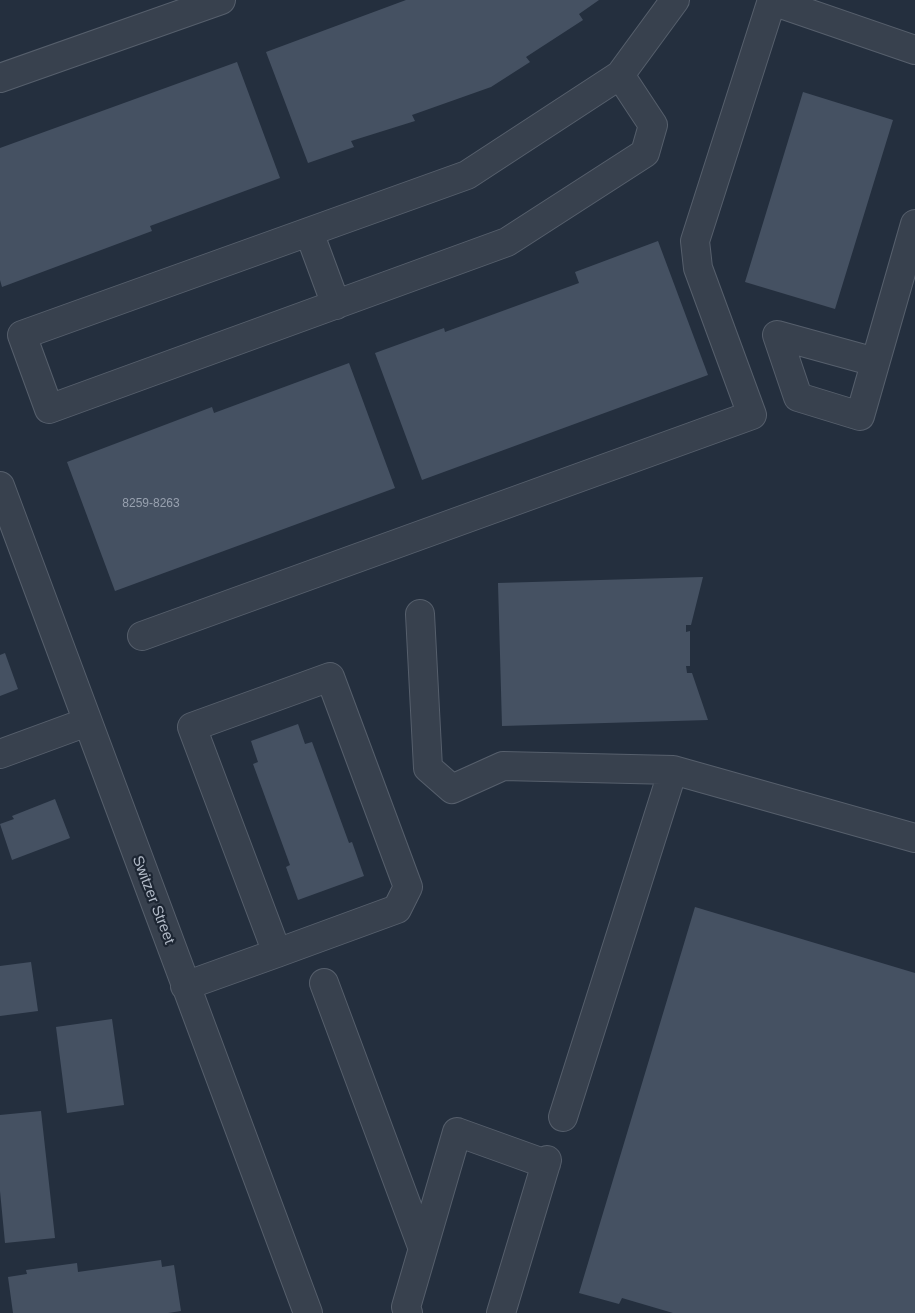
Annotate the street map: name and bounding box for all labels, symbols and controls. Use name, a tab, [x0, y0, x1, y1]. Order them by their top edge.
house number: 8259-8263	[122, 497, 180, 511]
street label: Switzer Street	[128, 853, 178, 947]

